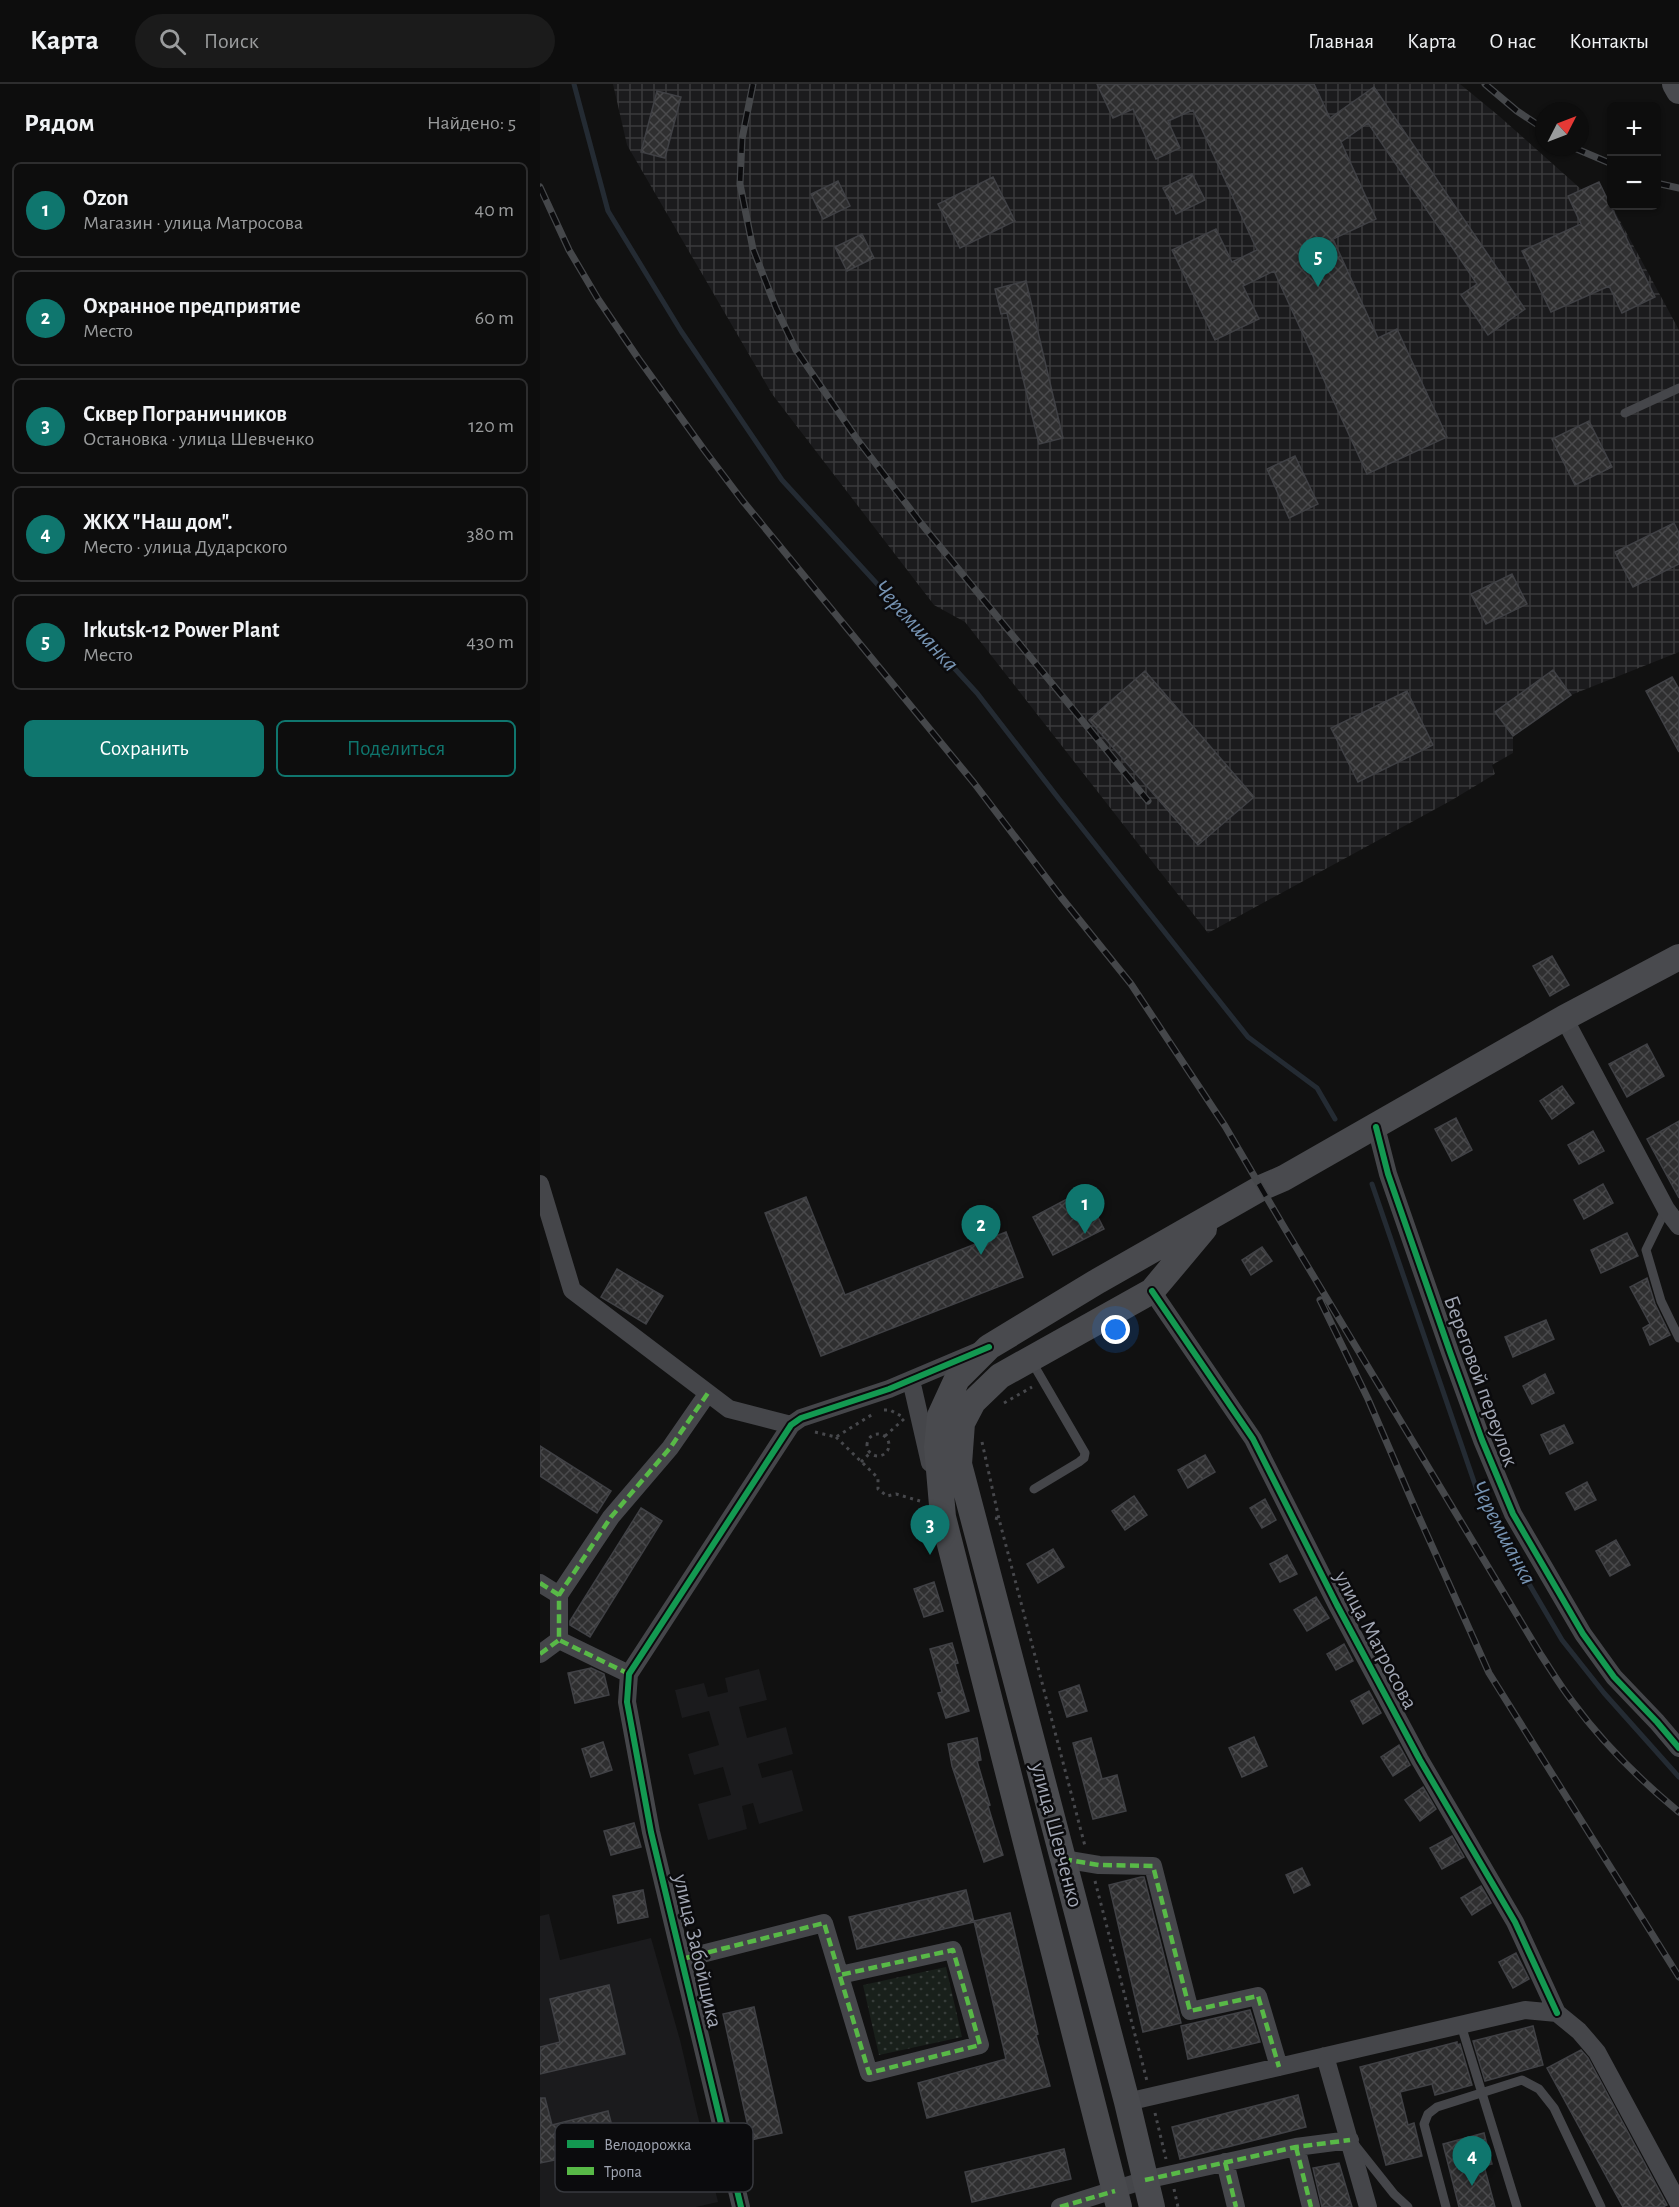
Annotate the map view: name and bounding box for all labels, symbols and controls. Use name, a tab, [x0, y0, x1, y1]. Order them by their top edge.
search box	[135, 14, 555, 68]
icon: search	[156, 25, 189, 58]
text: Карта	[30, 27, 99, 55]
text: Поиск	[204, 30, 259, 52]
text: Главная	[1308, 31, 1374, 52]
text: Карта	[1407, 31, 1456, 52]
text: О нас	[1489, 31, 1536, 52]
text: Контакты	[1569, 31, 1649, 52]
north arrow	[1535, 102, 1589, 156]
map controls	[1607, 102, 1661, 210]
button: +	[1607, 102, 1661, 156]
text: Рядом	[24, 110, 95, 136]
text: Найдено: 5	[427, 113, 516, 133]
button: −	[1607, 156, 1661, 210]
text: Ozon	[83, 187, 129, 209]
text: 1	[42, 200, 49, 220]
text: 40 m	[475, 200, 514, 220]
text: Магазин · улица Матросова	[83, 213, 303, 233]
pin: 5	[1298, 238, 1338, 287]
text: Охранное предприятие	[83, 295, 301, 317]
text: 2	[41, 308, 50, 328]
text: 60 m	[475, 308, 514, 328]
text: Место	[83, 321, 133, 341]
text: Сквер Пограничников	[83, 403, 287, 425]
text: 3	[41, 416, 50, 436]
text: 120 m	[468, 416, 514, 436]
text: Остановка · улица Шевченко	[83, 429, 314, 449]
text: ЖКХ "Наш дом".	[83, 511, 233, 533]
text: 4	[40, 524, 51, 544]
text: 380 m	[466, 524, 514, 544]
text: Место · улица Дударского	[83, 537, 288, 557]
water label: Черемшанка	[869, 576, 963, 676]
text: Irkutsk-12 Power Plant	[83, 619, 280, 641]
text: 5	[41, 632, 50, 652]
text: 430 m	[466, 632, 514, 652]
text: Место	[83, 645, 133, 665]
button: Сохранить	[24, 720, 264, 777]
button: Поделиться	[276, 720, 516, 777]
pin: 1	[1066, 1184, 1104, 1234]
pin: 2	[962, 1206, 1000, 1255]
street label: Береговой переулок	[1440, 1293, 1522, 1469]
your location	[1101, 1315, 1130, 1344]
water label: Черемшанка	[1466, 1477, 1540, 1589]
pin: 3	[910, 1506, 950, 1555]
street label: улица Матросова	[1330, 1566, 1422, 1713]
street label: улица Шевченко	[1027, 1759, 1087, 1910]
street label: улица Забойщика	[669, 1871, 726, 2030]
legend	[555, 2123, 753, 2192]
pin: 4	[1452, 2136, 1492, 2186]
text: Велодорожка	[604, 2137, 691, 2153]
text: Тропа	[604, 2164, 642, 2180]

